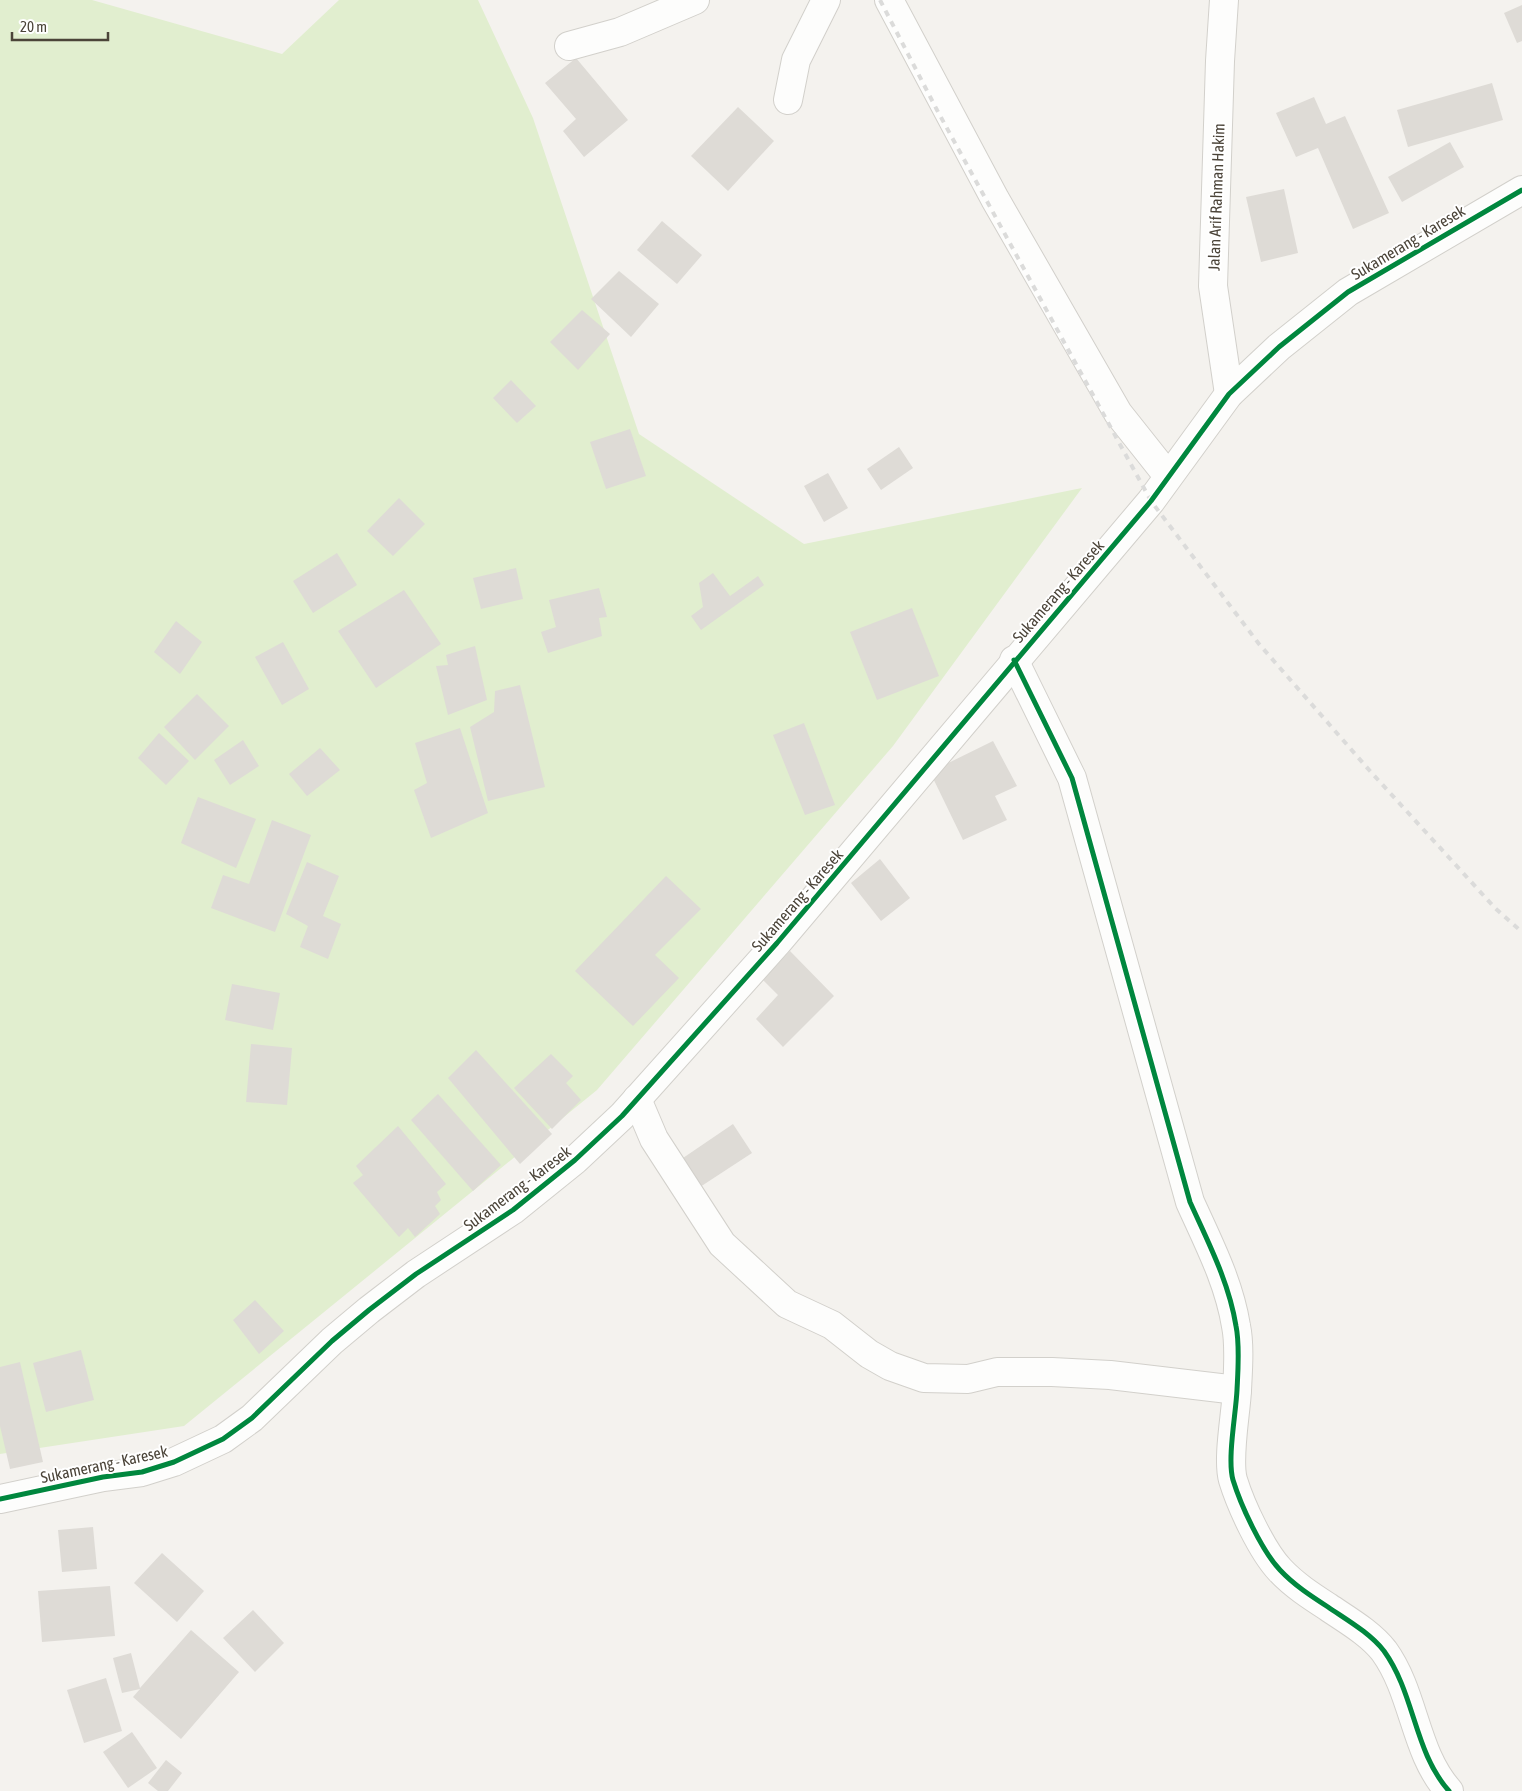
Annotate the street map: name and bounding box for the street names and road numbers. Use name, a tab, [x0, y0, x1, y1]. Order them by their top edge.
street label: Jalan Arif Rahman Hakim	[1204, 123, 1228, 271]
street label: Sukamerang - Karesek	[1348, 201, 1469, 284]
street label: Sukamerang - Karesek	[1009, 536, 1108, 646]
street label: Sukamerang - Karesek	[748, 845, 847, 955]
street label: Sukamerang - Karesek	[460, 1142, 575, 1235]
street label: Sukamerang - Karesek	[39, 1442, 169, 1487]

